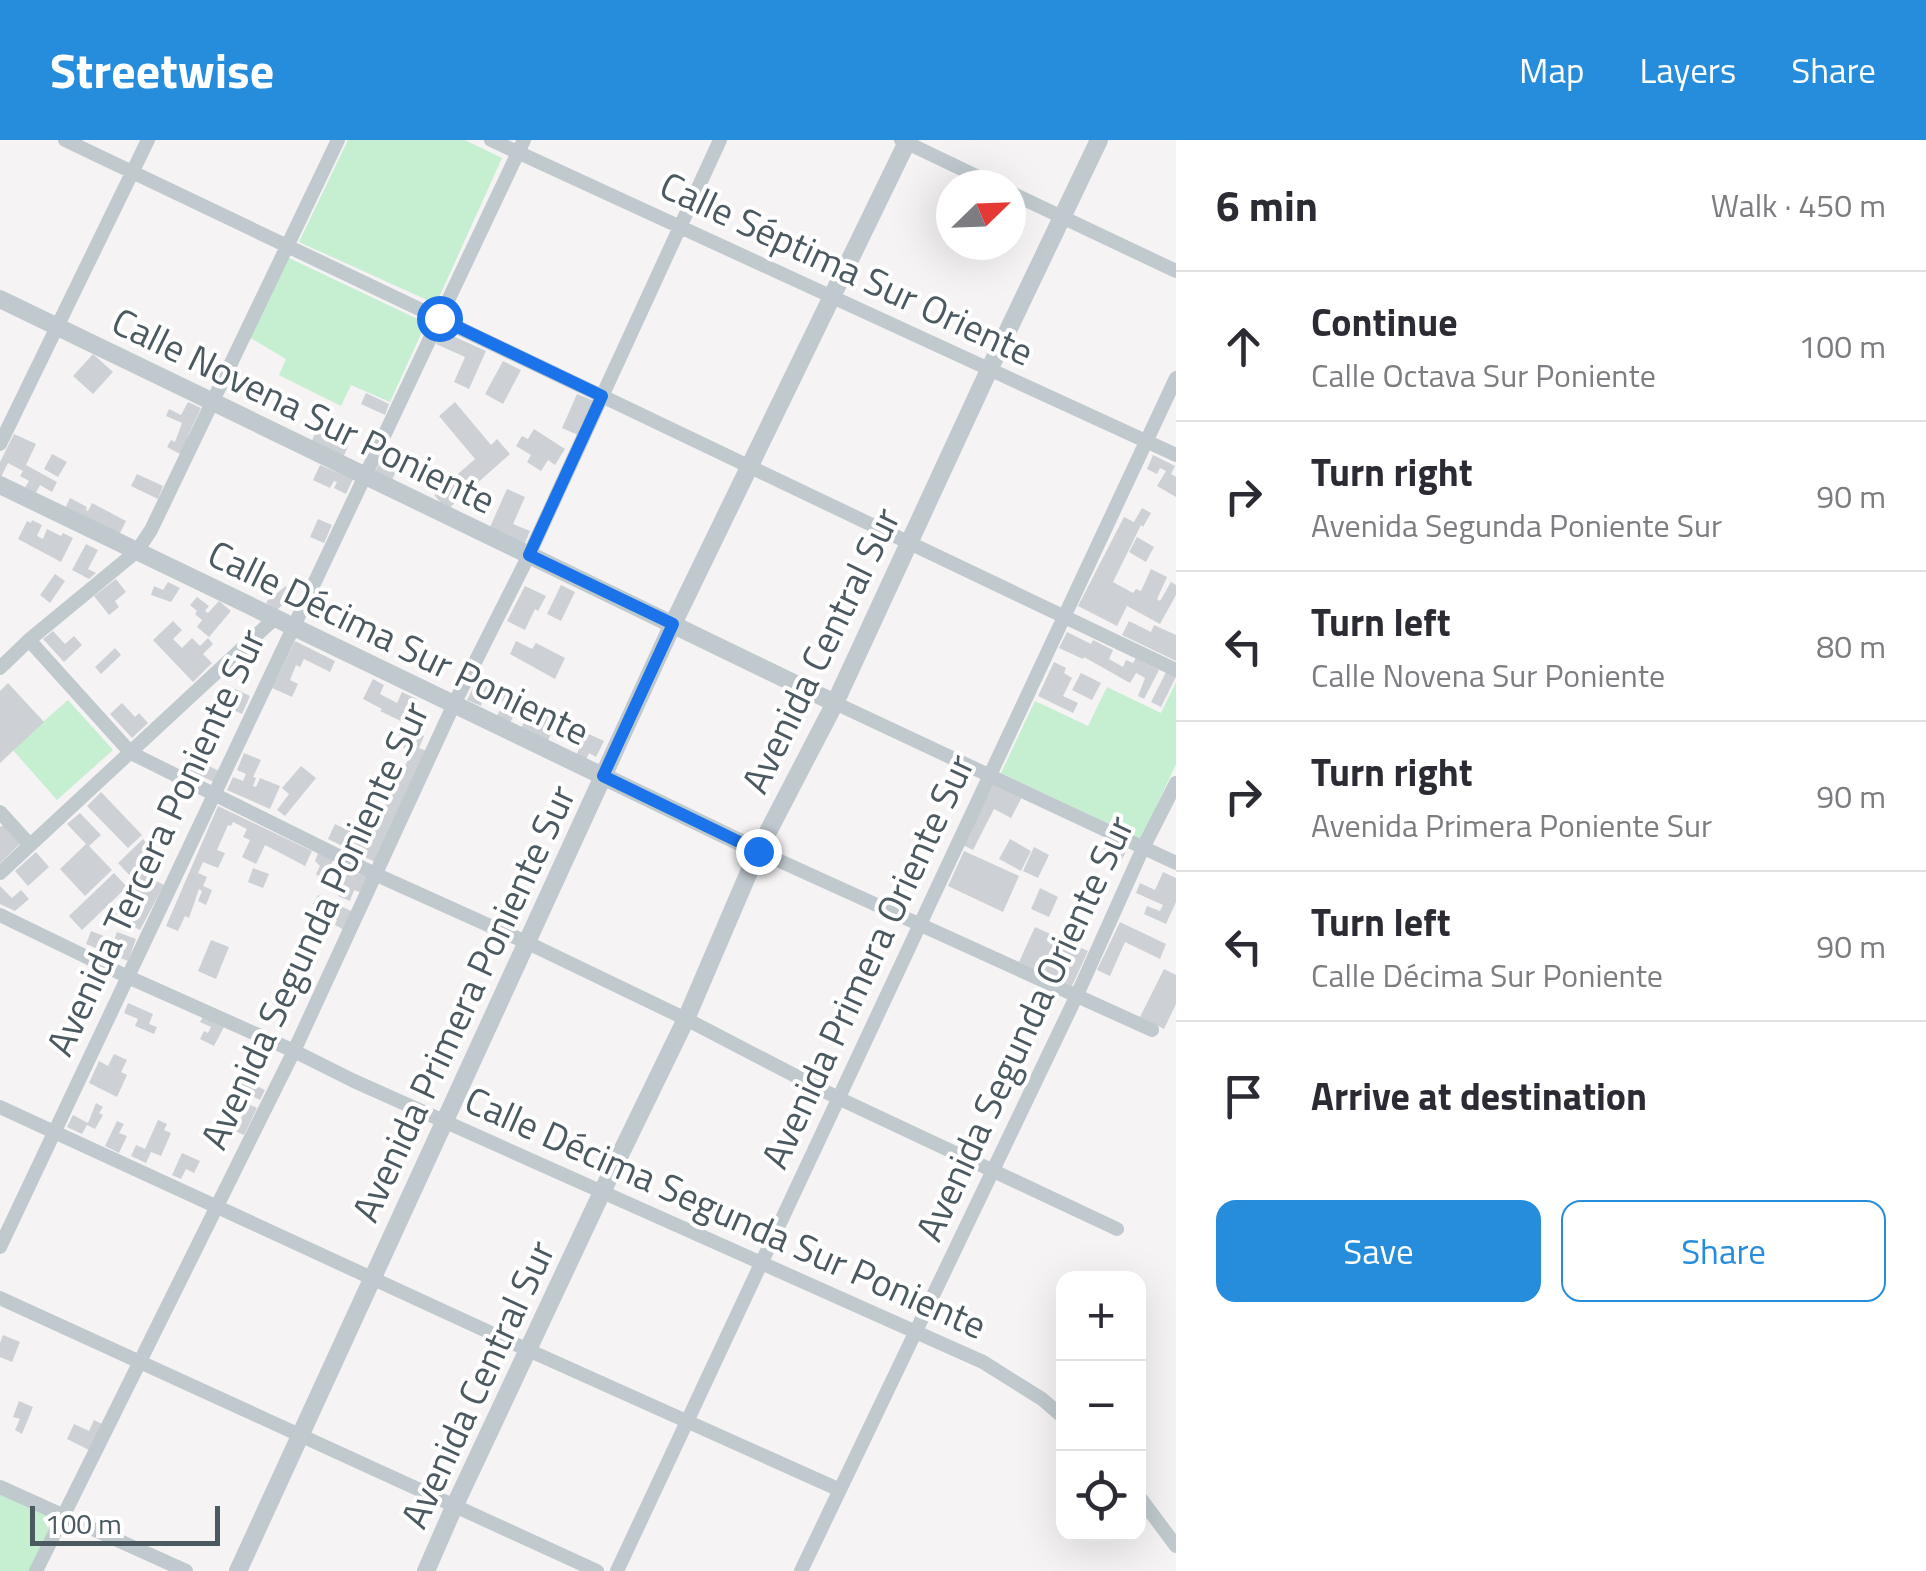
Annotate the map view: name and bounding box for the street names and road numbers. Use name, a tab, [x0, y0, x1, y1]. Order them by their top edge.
street label: Calle Séptima Sur Oriente	[651, 156, 1043, 380]
street label: Calle Novena Sur Poniente	[102, 292, 506, 528]
street label: Avenida Central Sur	[726, 497, 914, 803]
street label: Calle Décima Sur Poniente	[198, 524, 600, 760]
street label: Avenida Tercera Poniente Sur	[30, 619, 280, 1065]
street label: Avenida Segunda Poniente Sur	[185, 692, 443, 1158]
street label: Avenida Primera Oriente Sur	[745, 744, 989, 1178]
street label: Avenida Primera Poniente Sur	[336, 775, 590, 1231]
street label: Avenida Segunda Oriente Sur	[900, 806, 1148, 1250]
street label: Calle Décima Segunda Sur Poniente	[456, 1071, 996, 1353]
street label: Avenida Central Sur	[385, 1231, 569, 1537]

